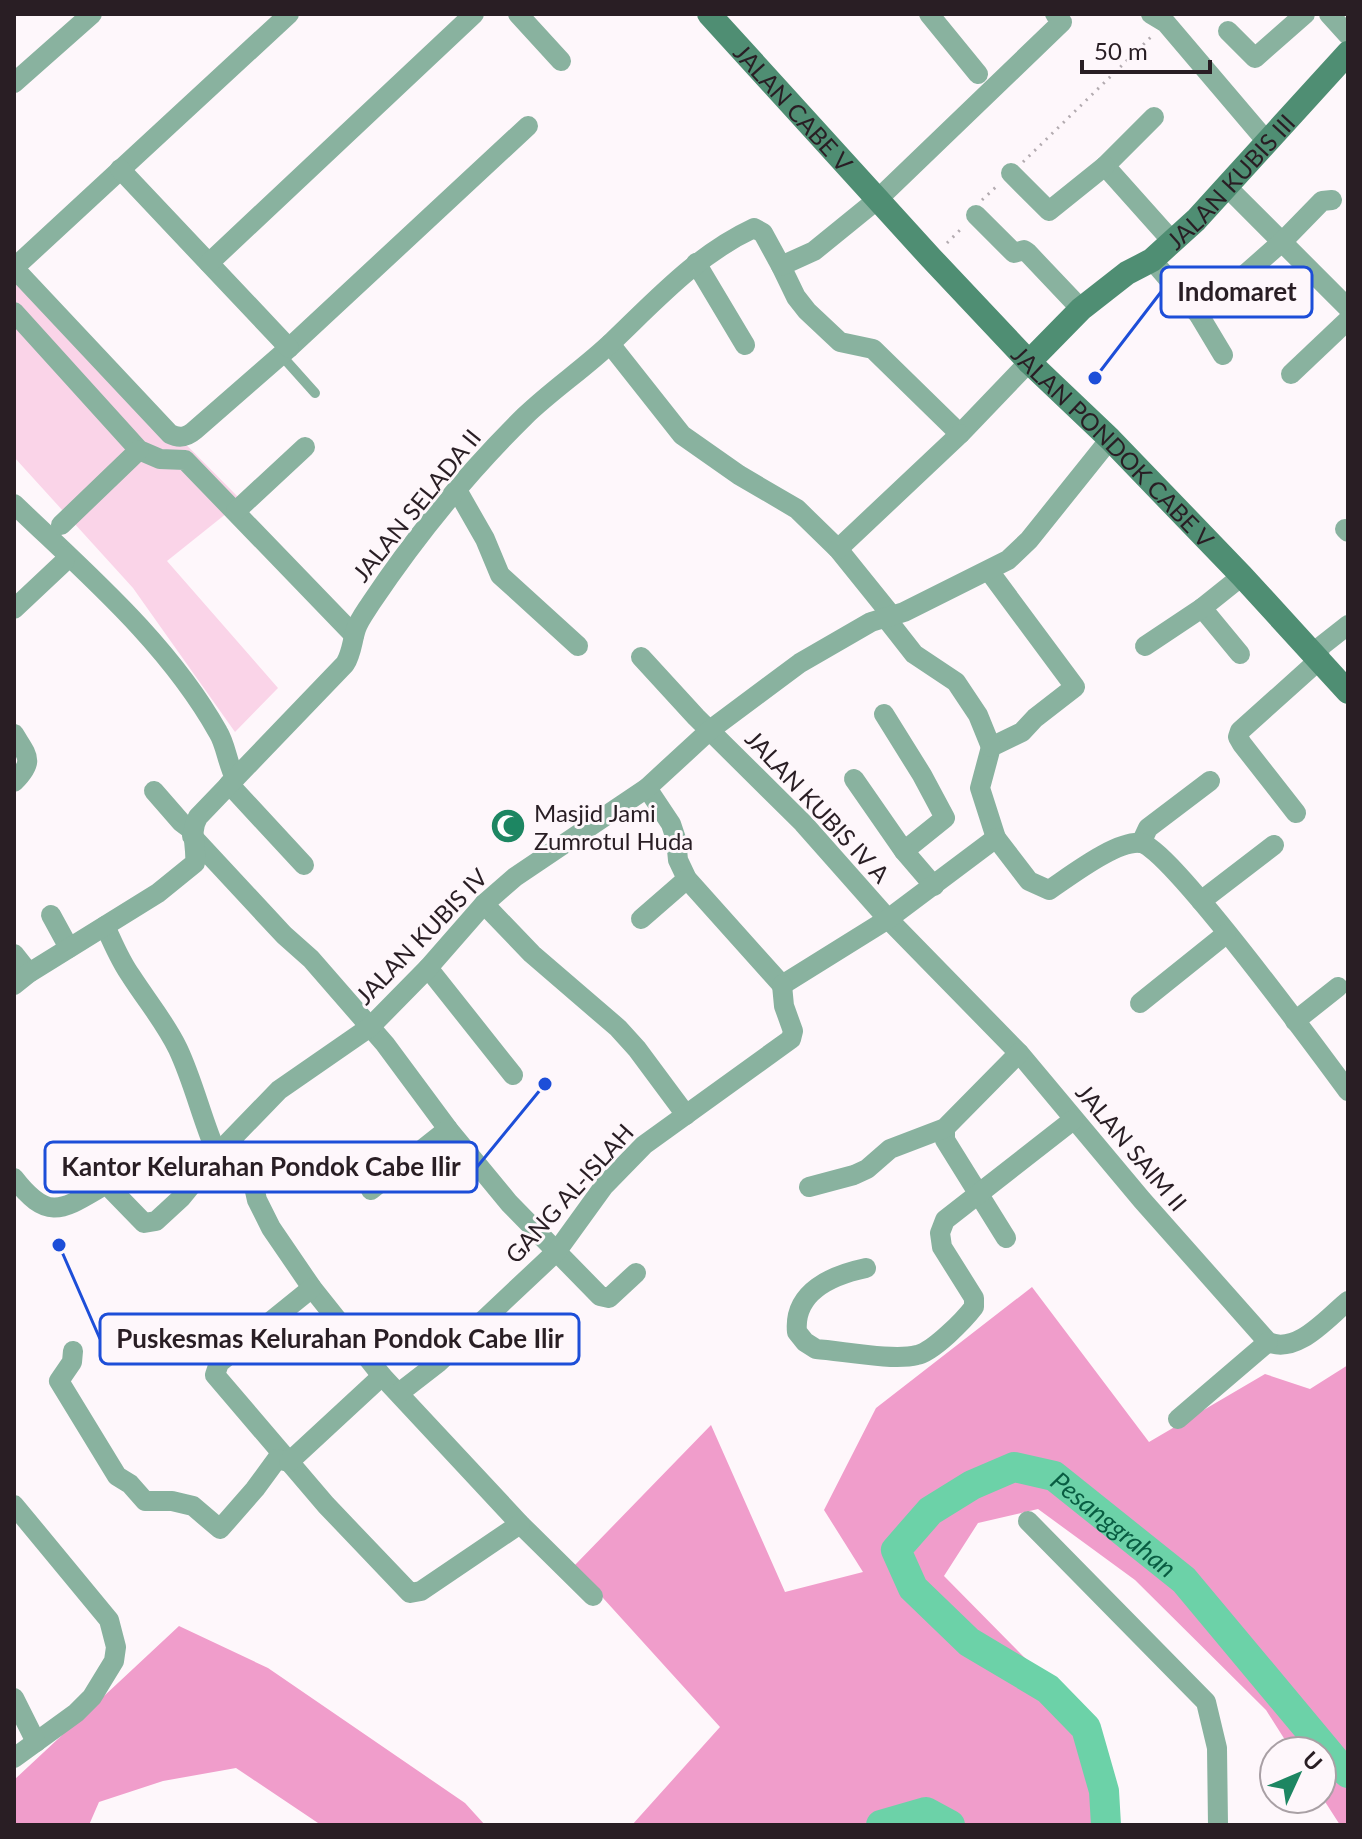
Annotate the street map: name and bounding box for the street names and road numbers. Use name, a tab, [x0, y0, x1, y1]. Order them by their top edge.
street label: JALAN CABE V	[728, 37, 860, 178]
street label: JALAN KUBIS III	[1160, 108, 1300, 255]
street label: JALAN PONDOK CABE V	[1006, 339, 1221, 554]
street label: JALAN SELADA II	[346, 423, 486, 587]
street label: JALAN KUBIS IV A	[740, 724, 897, 889]
street label: JALAN KUBIS IV	[349, 862, 493, 1010]
street label: JALAN SAIM II	[1071, 1078, 1193, 1216]
street label: GANG AL-ISLAH	[499, 1117, 639, 1269]

